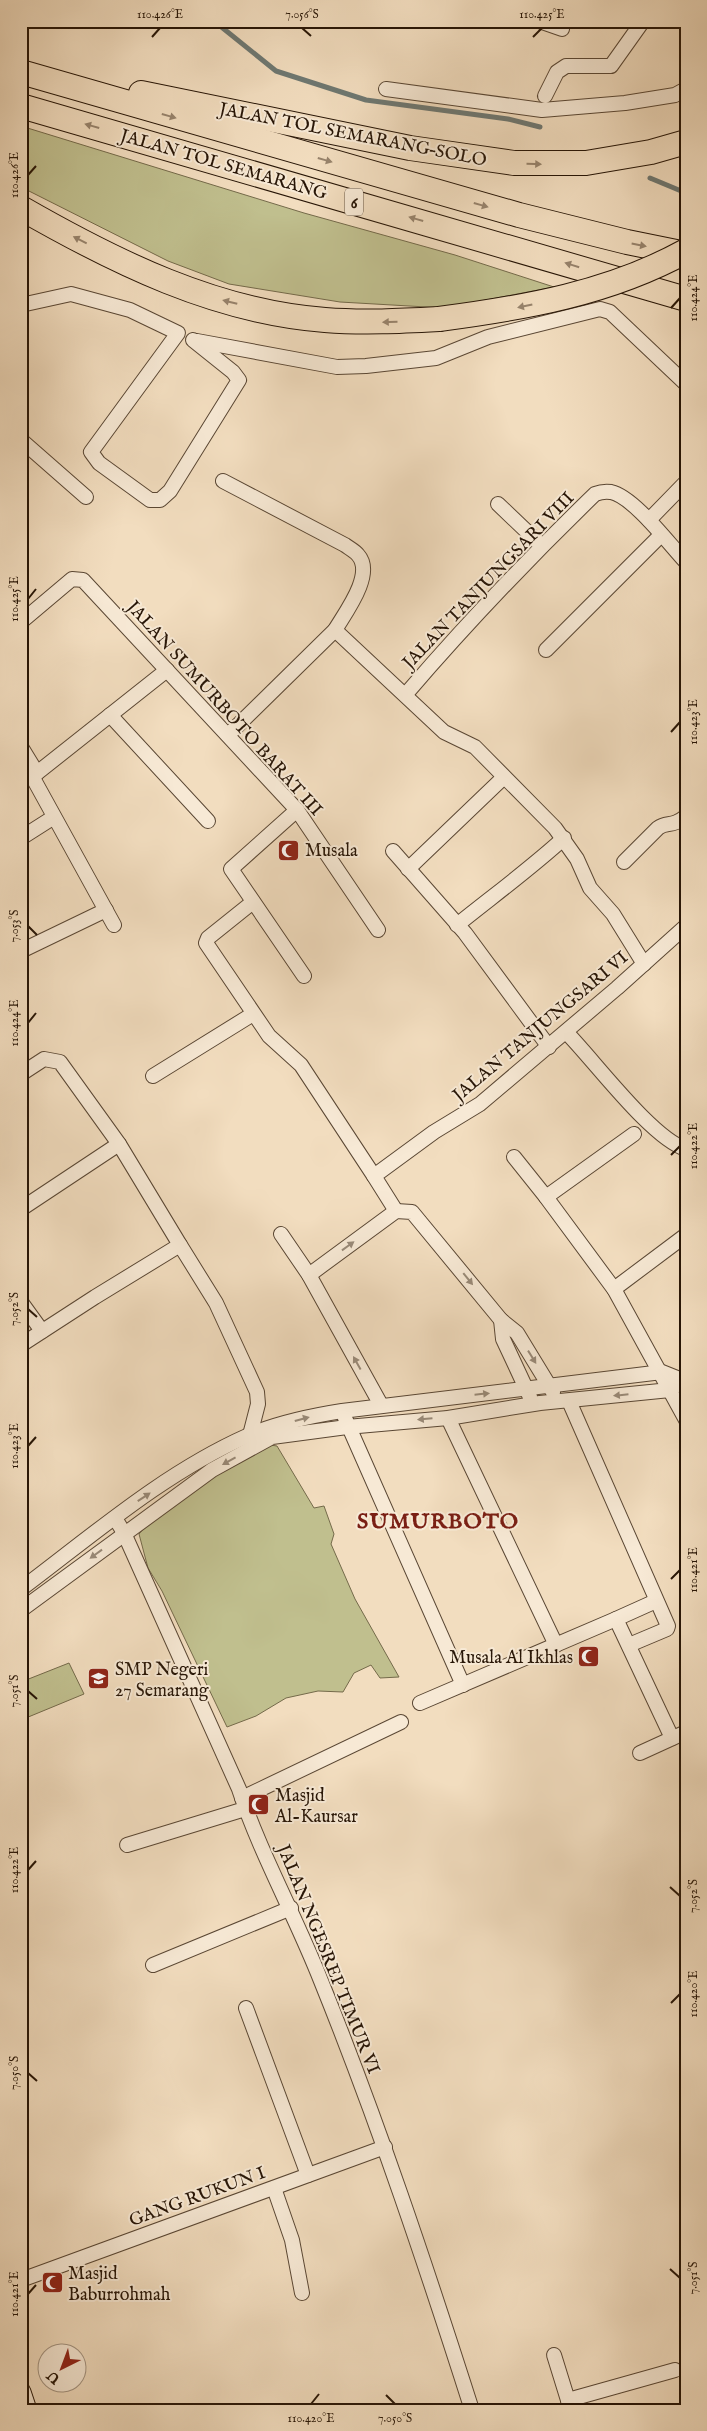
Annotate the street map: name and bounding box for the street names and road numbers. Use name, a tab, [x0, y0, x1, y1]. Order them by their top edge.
street label: JALAN TOL SEMARANG–SOLO	[217, 97, 489, 171]
street label: JALAN TOL SEMARANG	[118, 124, 330, 204]
road number: 6	[345, 188, 363, 216]
street label: JALAN TANJUNGSARI VIII	[397, 487, 580, 676]
street label: JALAN SUMURBOTO BARAT III	[120, 595, 327, 822]
street label: JALAN TANJUNGSARI VI	[447, 947, 634, 1109]
street label: JALAN NGESREP TIMUR VI	[270, 1840, 384, 2078]
street label: GANG RUKUN I	[126, 2162, 269, 2233]

